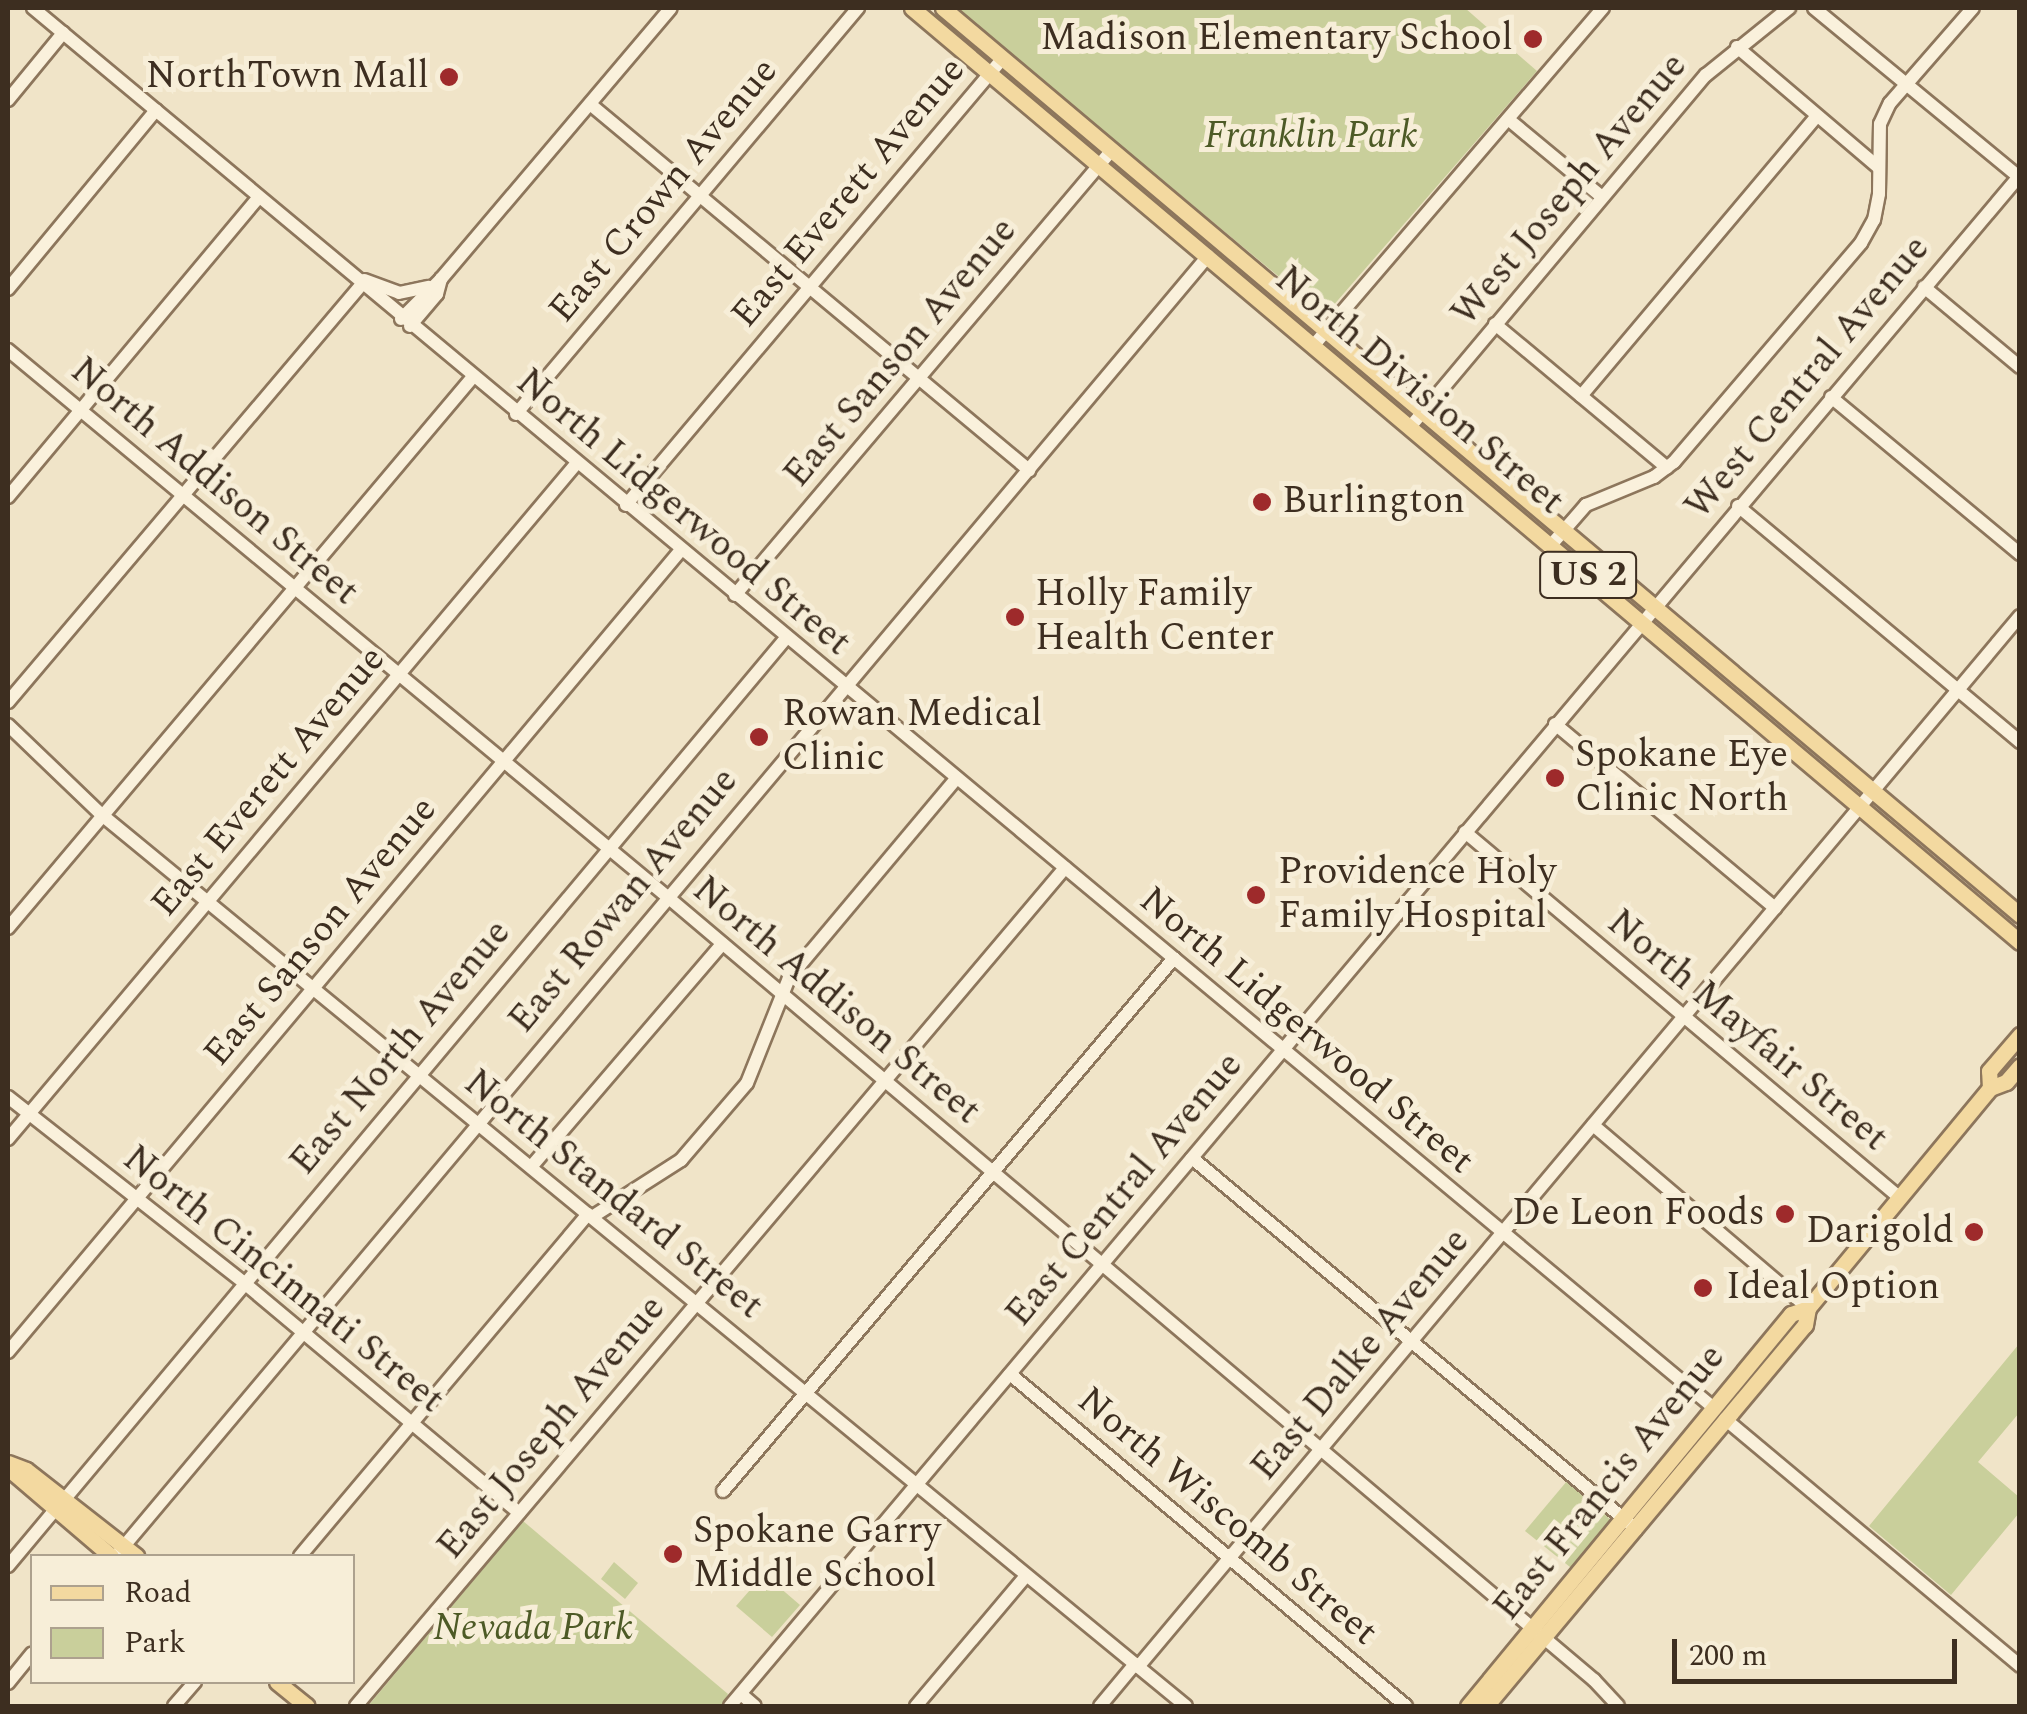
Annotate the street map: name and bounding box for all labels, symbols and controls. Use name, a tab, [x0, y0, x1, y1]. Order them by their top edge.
place label: Madison Elementary School	[1040, 16, 1513, 62]
marker: Madison Elementary School	[1522, 28, 1544, 50]
street label: West Joseph Avenue	[1443, 44, 1697, 336]
street label: East Everett Avenue	[723, 48, 975, 338]
street label: East Crown Avenue	[540, 49, 788, 333]
place label: NorthTown Mall	[146, 54, 429, 100]
marker: NorthTown Mall	[438, 66, 460, 88]
park label: Franklin Park	[1204, 114, 1418, 160]
street label: East Sanson Avenue	[775, 209, 1027, 497]
street label: West Central Avenue	[1676, 227, 1940, 529]
street label: North Division Street	[1265, 257, 1573, 525]
street label: North Addison Street	[61, 348, 367, 616]
street label: North Lidgerwood Street	[507, 360, 859, 666]
place label: Burlington	[1282, 479, 1465, 525]
marker: Burlington	[1251, 491, 1273, 513]
road number: US 2	[1538, 545, 1638, 605]
place label: Holly Family Health Center	[1035, 572, 1274, 662]
marker: Holly Family Health Center	[1004, 606, 1026, 628]
street label: East Everett Avenue	[143, 637, 395, 927]
place label: Rowan Medical Clinic	[782, 692, 1042, 782]
marker: Rowan Medical Clinic	[746, 724, 772, 750]
place label: Spokane Eye Clinic North	[1575, 733, 1789, 822]
street label: East Rowan Avenue	[500, 759, 748, 1043]
marker: Spokane Eye Clinic North	[1544, 767, 1566, 789]
street label: East Sanson Avenue	[195, 788, 447, 1076]
place label: Providence Holy Family Hospital	[1278, 850, 1556, 939]
street label: North Addison Street	[683, 867, 989, 1135]
street label: North Lidgerwood Street	[1130, 878, 1482, 1184]
marker: Providence Holy Family Hospital	[1243, 882, 1269, 908]
street label: North Mayfair Street	[1598, 900, 1896, 1162]
street label: East North Avenue	[281, 911, 521, 1185]
street label: East Central Avenue	[997, 1043, 1253, 1337]
street label: North Standard Street	[454, 1061, 772, 1329]
street label: North Cincinnati Street	[113, 1136, 453, 1424]
place label: De Leon Foods	[1512, 1191, 1765, 1237]
marker: De Leon Foods	[1774, 1203, 1796, 1225]
place label: Darigold	[1806, 1209, 1954, 1255]
street label: East Dalke Avenue	[1242, 1220, 1480, 1490]
marker: Darigold	[1963, 1221, 1985, 1243]
place label: Ideal Option	[1726, 1265, 1940, 1311]
marker: Ideal Option	[1690, 1275, 1716, 1301]
street label: East Joseph Avenue	[428, 1287, 676, 1569]
street label: East Francis Avenue	[1485, 1336, 1735, 1630]
street label: North Wiscomb Street	[1068, 1378, 1386, 1656]
place label: Spokane Garry Middle School	[693, 1509, 941, 1598]
marker: Spokane Garry Middle School	[662, 1543, 684, 1565]
legend	[30, 1554, 355, 1684]
text: Road	[124, 1570, 192, 1616]
park label: Nevada Park	[433, 1606, 633, 1652]
scale bar	[1677, 1619, 1962, 1681]
text: Park	[124, 1620, 186, 1666]
text: 200 m	[1689, 1633, 1767, 1679]

